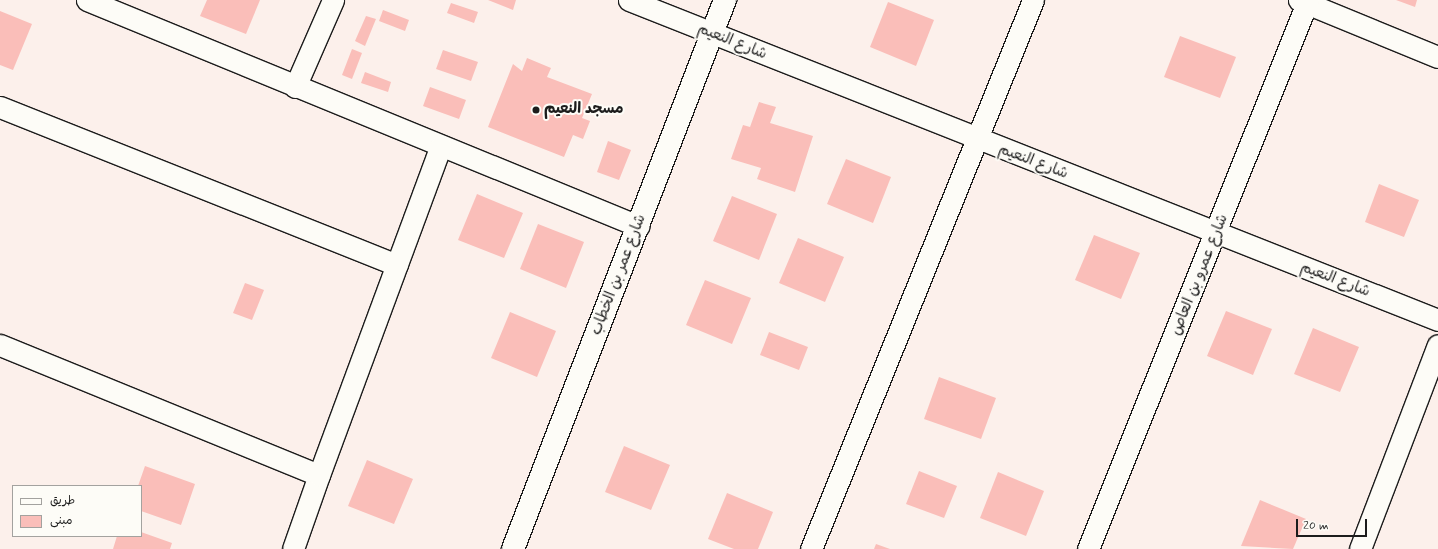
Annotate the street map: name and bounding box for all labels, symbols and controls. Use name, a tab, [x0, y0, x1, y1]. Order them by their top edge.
street label: شارع النعيم	[695, 20, 769, 64]
place label: مسجد النعيم	[544, 101, 624, 119]
marker: مسجد النعيم	[531, 105, 541, 115]
street label: شارع النعيم	[996, 141, 1070, 183]
street label: شارع عمر بن الخطاب	[588, 212, 650, 338]
street label: شارع عمرو بن العاص	[1168, 212, 1232, 338]
street label: شارع النعيم	[1298, 259, 1372, 301]
legend	[12, 485, 142, 537]
text: طريق	[50, 493, 75, 509]
scale bar	[1298, 511, 1369, 537]
text: مبنى	[50, 513, 73, 529]
text: 20 m	[1303, 518, 1329, 534]

